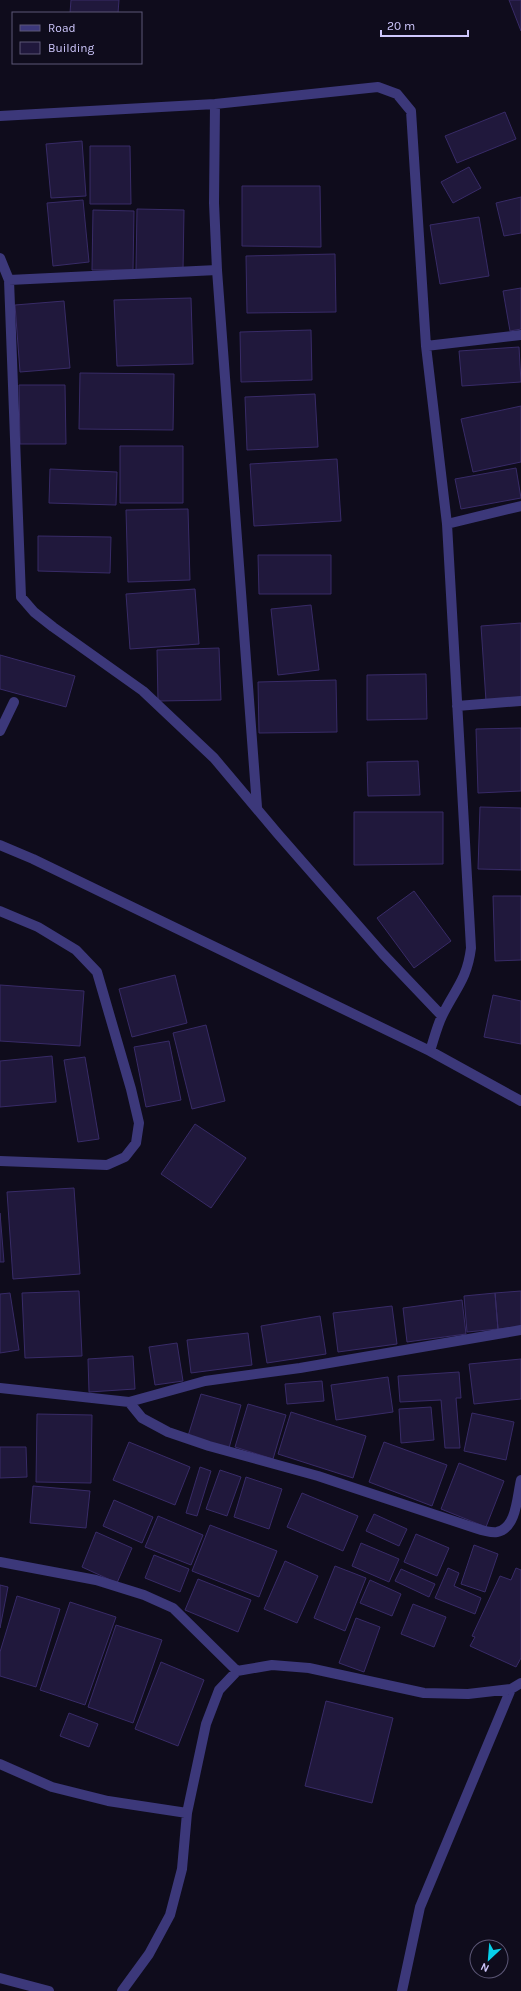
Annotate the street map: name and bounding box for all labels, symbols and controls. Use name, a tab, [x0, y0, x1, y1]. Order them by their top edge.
legend	[12, 12, 142, 64]
scale bar	[381, 12, 468, 38]
text: 20 m	[387, 19, 415, 33]
text: Road	[48, 21, 76, 35]
text: Building	[48, 41, 95, 55]
north arrow	[469, 1939, 509, 1979]
text: N	[478, 1960, 491, 1975]

